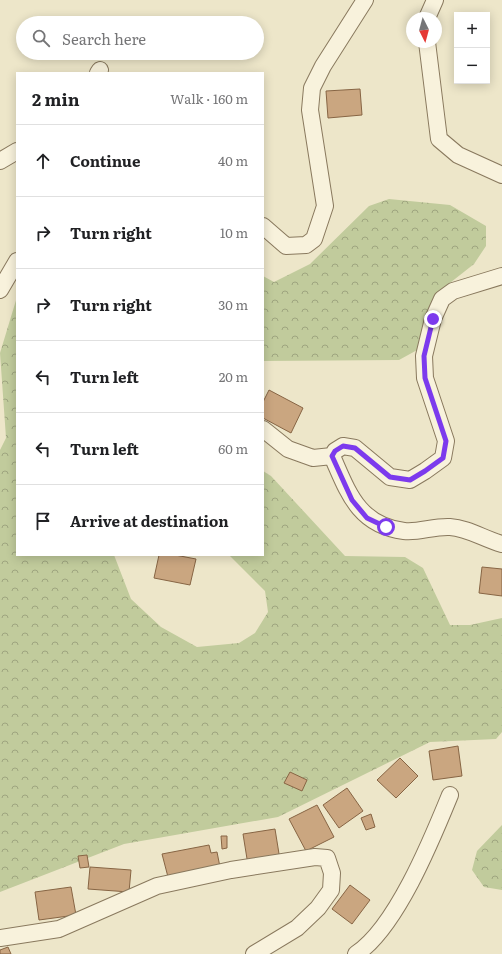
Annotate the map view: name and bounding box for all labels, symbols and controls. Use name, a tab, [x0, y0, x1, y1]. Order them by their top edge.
north arrow	[406, 12, 442, 48]
map controls	[454, 12, 490, 84]
button: +	[454, 12, 490, 48]
search box	[16, 16, 264, 60]
icon: search	[30, 27, 52, 49]
text: Search here	[62, 27, 146, 50]
button: −	[454, 48, 490, 84]
text: 2 min	[32, 86, 80, 111]
text: Walk · 160 m	[170, 89, 248, 108]
text: Continue	[70, 149, 140, 172]
icon: ahead	[32, 150, 54, 172]
text: 40 m	[218, 151, 248, 170]
text: Turn right	[70, 221, 152, 244]
icon: right	[32, 222, 54, 244]
text: 10 m	[220, 223, 248, 242]
text: Turn right	[70, 293, 152, 316]
icon: right	[32, 294, 54, 316]
text: 30 m	[218, 295, 248, 314]
route end	[424, 310, 442, 328]
text: Turn left	[70, 365, 139, 388]
icon: left	[32, 366, 54, 388]
text: 20 m	[219, 367, 248, 386]
text: Turn left	[70, 437, 139, 460]
icon: left	[32, 438, 54, 460]
text: 60 m	[218, 439, 248, 458]
text: Arrive at destination	[70, 509, 229, 532]
icon: arrive	[32, 510, 54, 532]
route start	[377, 518, 395, 536]

